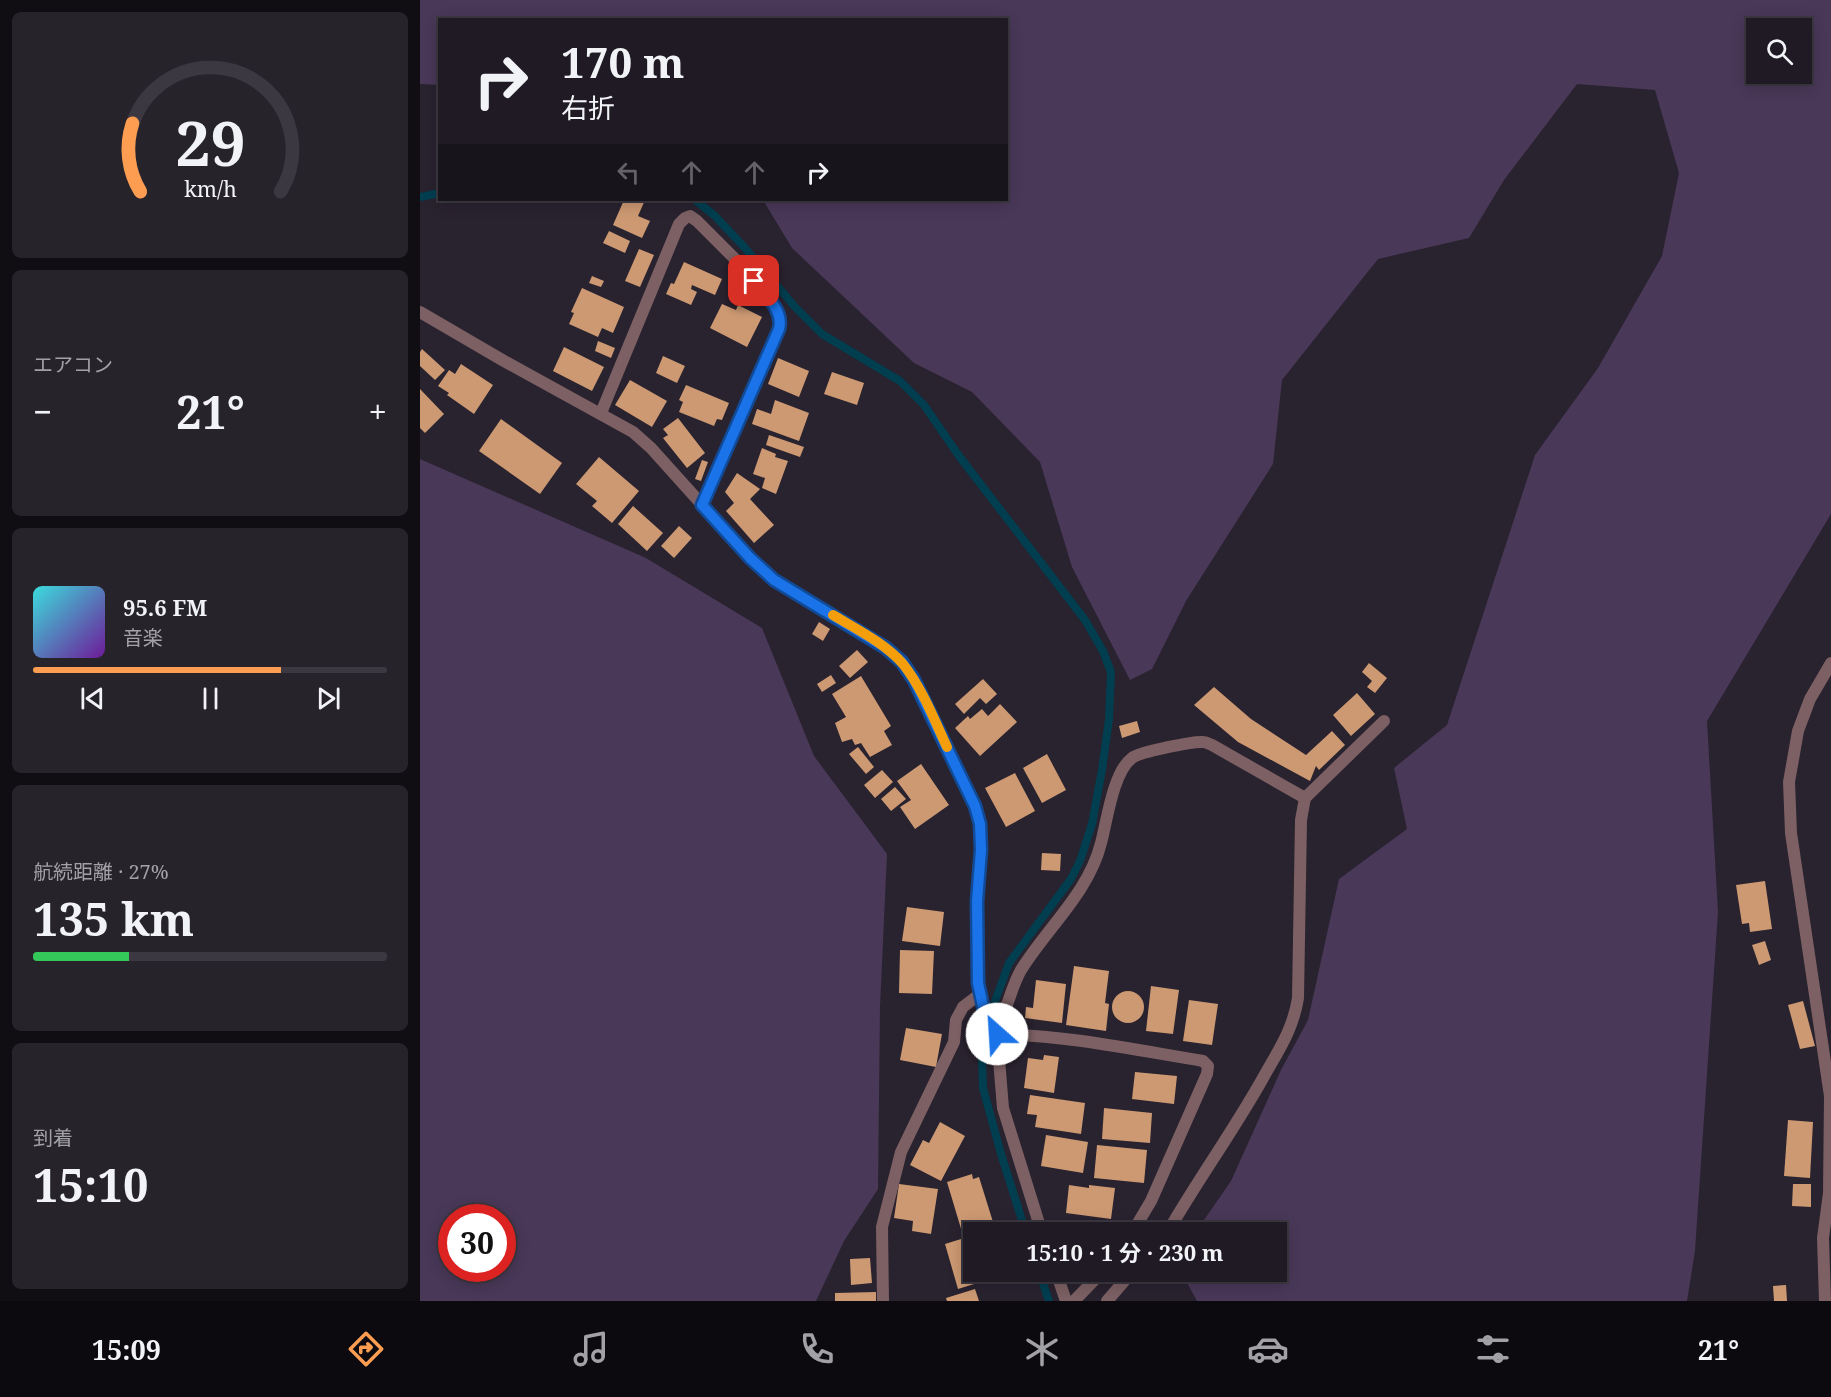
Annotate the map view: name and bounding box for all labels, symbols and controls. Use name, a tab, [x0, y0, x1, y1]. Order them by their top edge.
map controls	[1746, 18, 1812, 84]
button: search	[1746, 18, 1812, 84]
text: 170 m	[561, 33, 685, 90]
icon: right	[462, 42, 540, 120]
text: 右折	[561, 89, 615, 126]
text: 29	[175, 99, 245, 184]
icon: left	[612, 156, 645, 189]
icon: ahead	[675, 156, 708, 189]
icon: ahead	[738, 156, 771, 189]
icon: right	[801, 156, 834, 189]
text: km/h	[184, 174, 237, 203]
pin	[728, 255, 779, 306]
icon: arrive	[737, 264, 770, 297]
text: エアコン	[33, 351, 113, 378]
text: 21°	[176, 381, 245, 442]
text: −	[33, 389, 52, 434]
text: +	[369, 389, 387, 434]
text: 95.6 FM	[123, 592, 207, 622]
text: 音楽	[123, 624, 163, 651]
icon: previous	[76, 682, 109, 715]
icon: pause	[194, 682, 227, 715]
icon: next	[312, 682, 345, 715]
text: 航続距離 · 27%	[33, 858, 169, 885]
text: 135 km	[33, 888, 194, 949]
position arrow	[965, 1002, 1029, 1066]
text: 到着	[33, 1124, 73, 1151]
text: 15:10	[33, 1154, 148, 1215]
speed limit sign: 30	[438, 1204, 516, 1282]
text: 15:10 · 1 分 · 230 m	[1026, 1237, 1224, 1267]
icon: directions	[345, 1328, 387, 1370]
icon: music	[570, 1328, 612, 1370]
icon: phone	[796, 1328, 838, 1370]
icon: climate	[1021, 1328, 1063, 1370]
icon: car	[1247, 1328, 1289, 1370]
icon: filters	[1472, 1328, 1514, 1370]
text: 15:09	[92, 1331, 161, 1368]
text: 21°	[1698, 1331, 1739, 1368]

